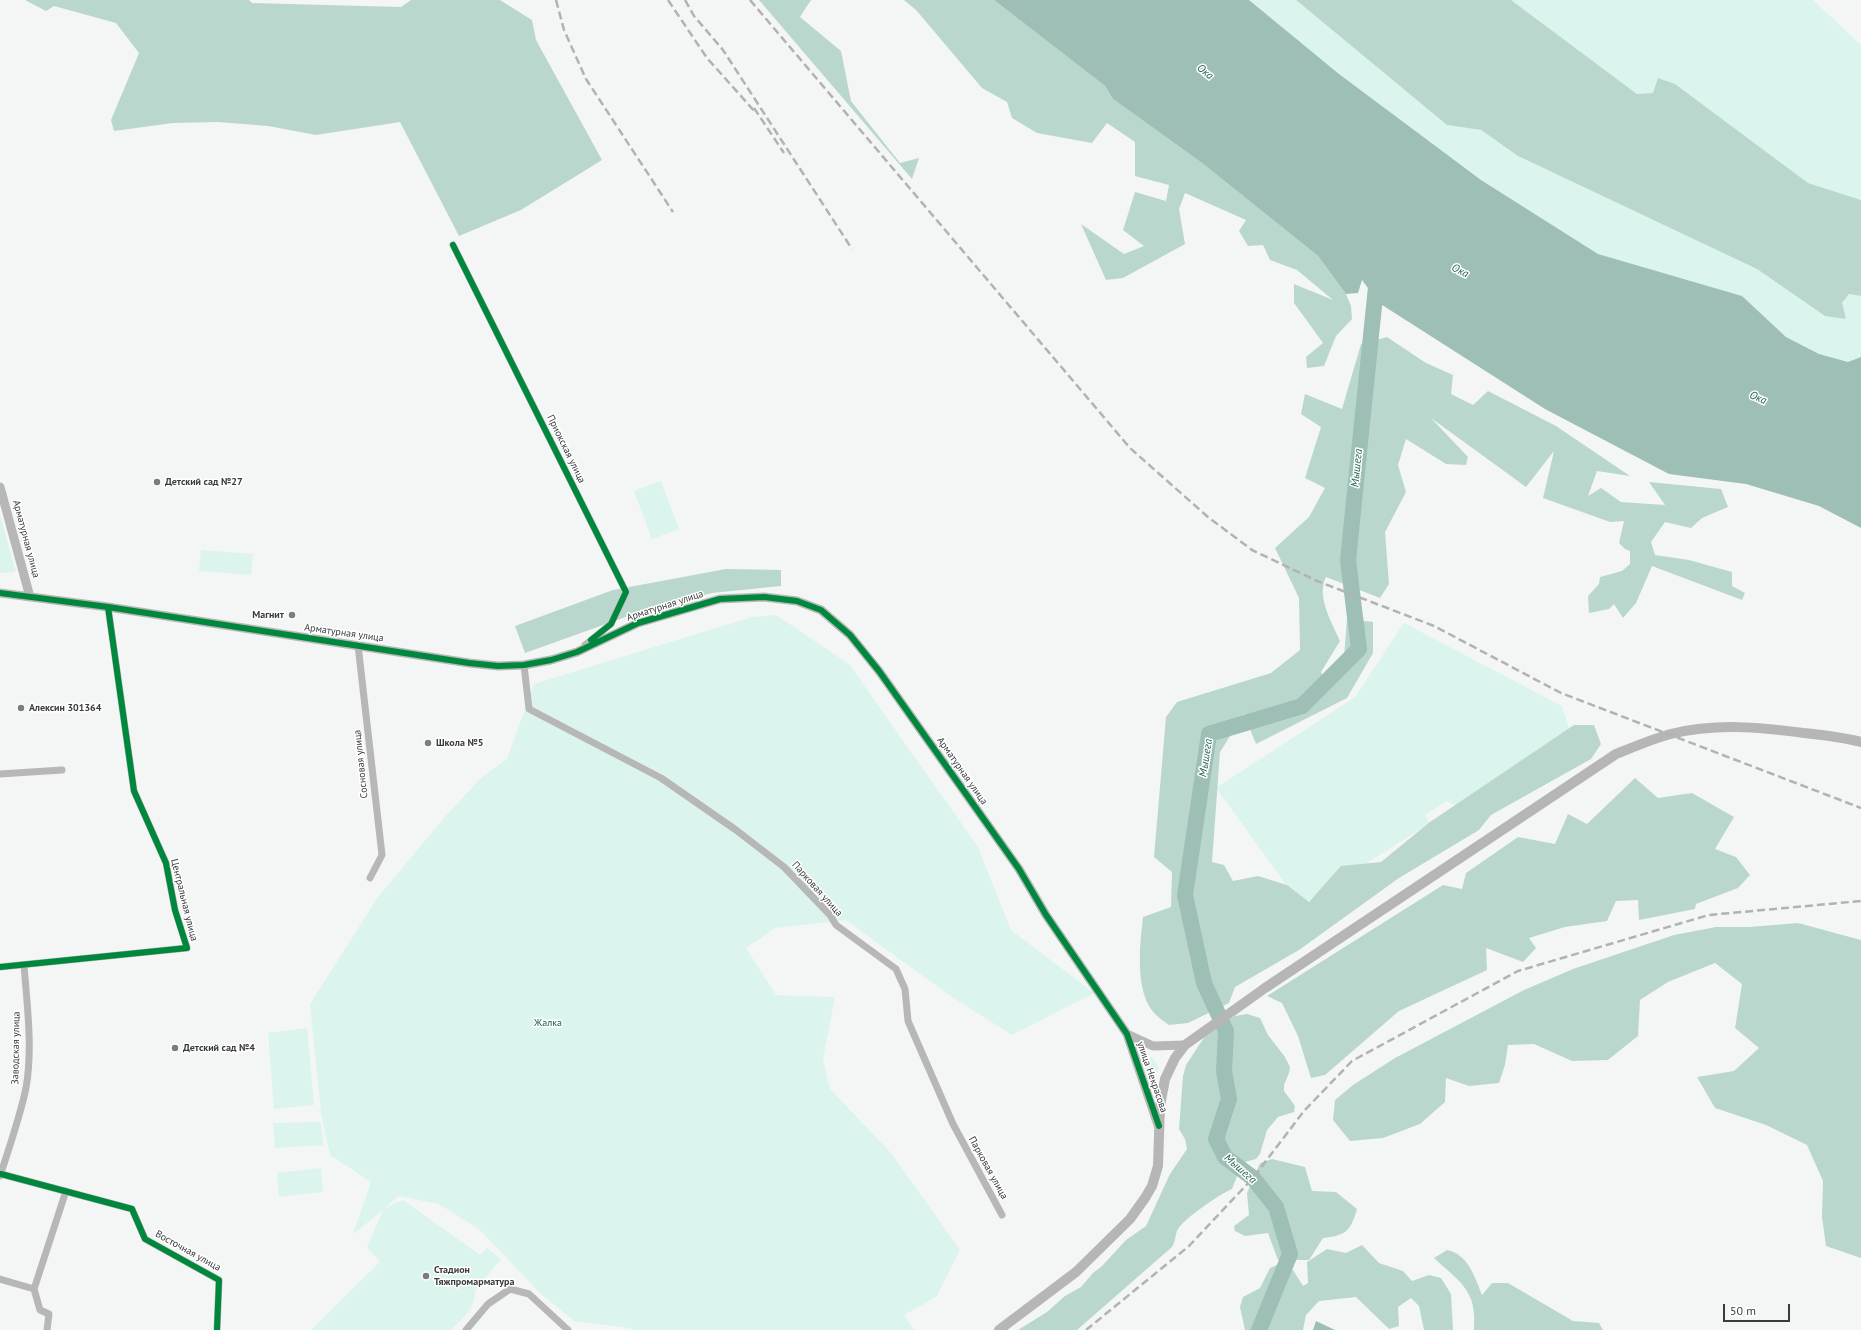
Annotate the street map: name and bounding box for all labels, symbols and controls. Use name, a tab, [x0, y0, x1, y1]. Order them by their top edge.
water label: Ока	[1194, 61, 1216, 83]
water label: Ока	[1449, 261, 1471, 281]
water label: Ока	[1747, 389, 1769, 407]
street label: Приокская улица	[544, 413, 588, 485]
water label: Мышега	[1348, 448, 1366, 488]
place label: Детский сад №27	[165, 476, 243, 488]
marker: Детский сад №27	[152, 477, 162, 487]
street label: Арматурная улица	[10, 499, 42, 579]
street label: Арматурная улица	[625, 588, 705, 624]
place label: Магнит	[252, 609, 284, 621]
marker: Магнит	[287, 610, 297, 620]
street label: Арматурная улица	[304, 621, 384, 645]
place label: Алексин 301364	[29, 702, 101, 714]
marker: Алексин 301364	[16, 703, 26, 713]
street label: Сосновая улица	[351, 729, 371, 799]
street label: Арматурная улица	[934, 735, 990, 807]
place label: Школа №5	[436, 737, 483, 749]
marker: Школа №5	[423, 738, 433, 748]
water label: Мышега	[1196, 738, 1216, 778]
street label: Центральная улица	[168, 858, 200, 942]
street label: Парковая улица	[789, 859, 845, 919]
street label: Заводская улица	[9, 1011, 23, 1085]
park label: Жалка	[534, 1017, 562, 1029]
street label: улица Некрасова	[1134, 1040, 1170, 1114]
place label: Детский сад №4	[183, 1042, 255, 1054]
marker: Детский сад №4	[170, 1043, 180, 1053]
street label: Парковая улица	[966, 1135, 1010, 1201]
water label: Мышега	[1221, 1151, 1259, 1187]
street label: Восточная улица	[153, 1228, 223, 1274]
place label: Стадион Тяжпромарматура	[434, 1264, 514, 1288]
marker: Стадион Тяжпромарматура	[421, 1271, 431, 1281]
scale bar	[1725, 1296, 1792, 1322]
text: 50 m	[1730, 1303, 1756, 1318]

